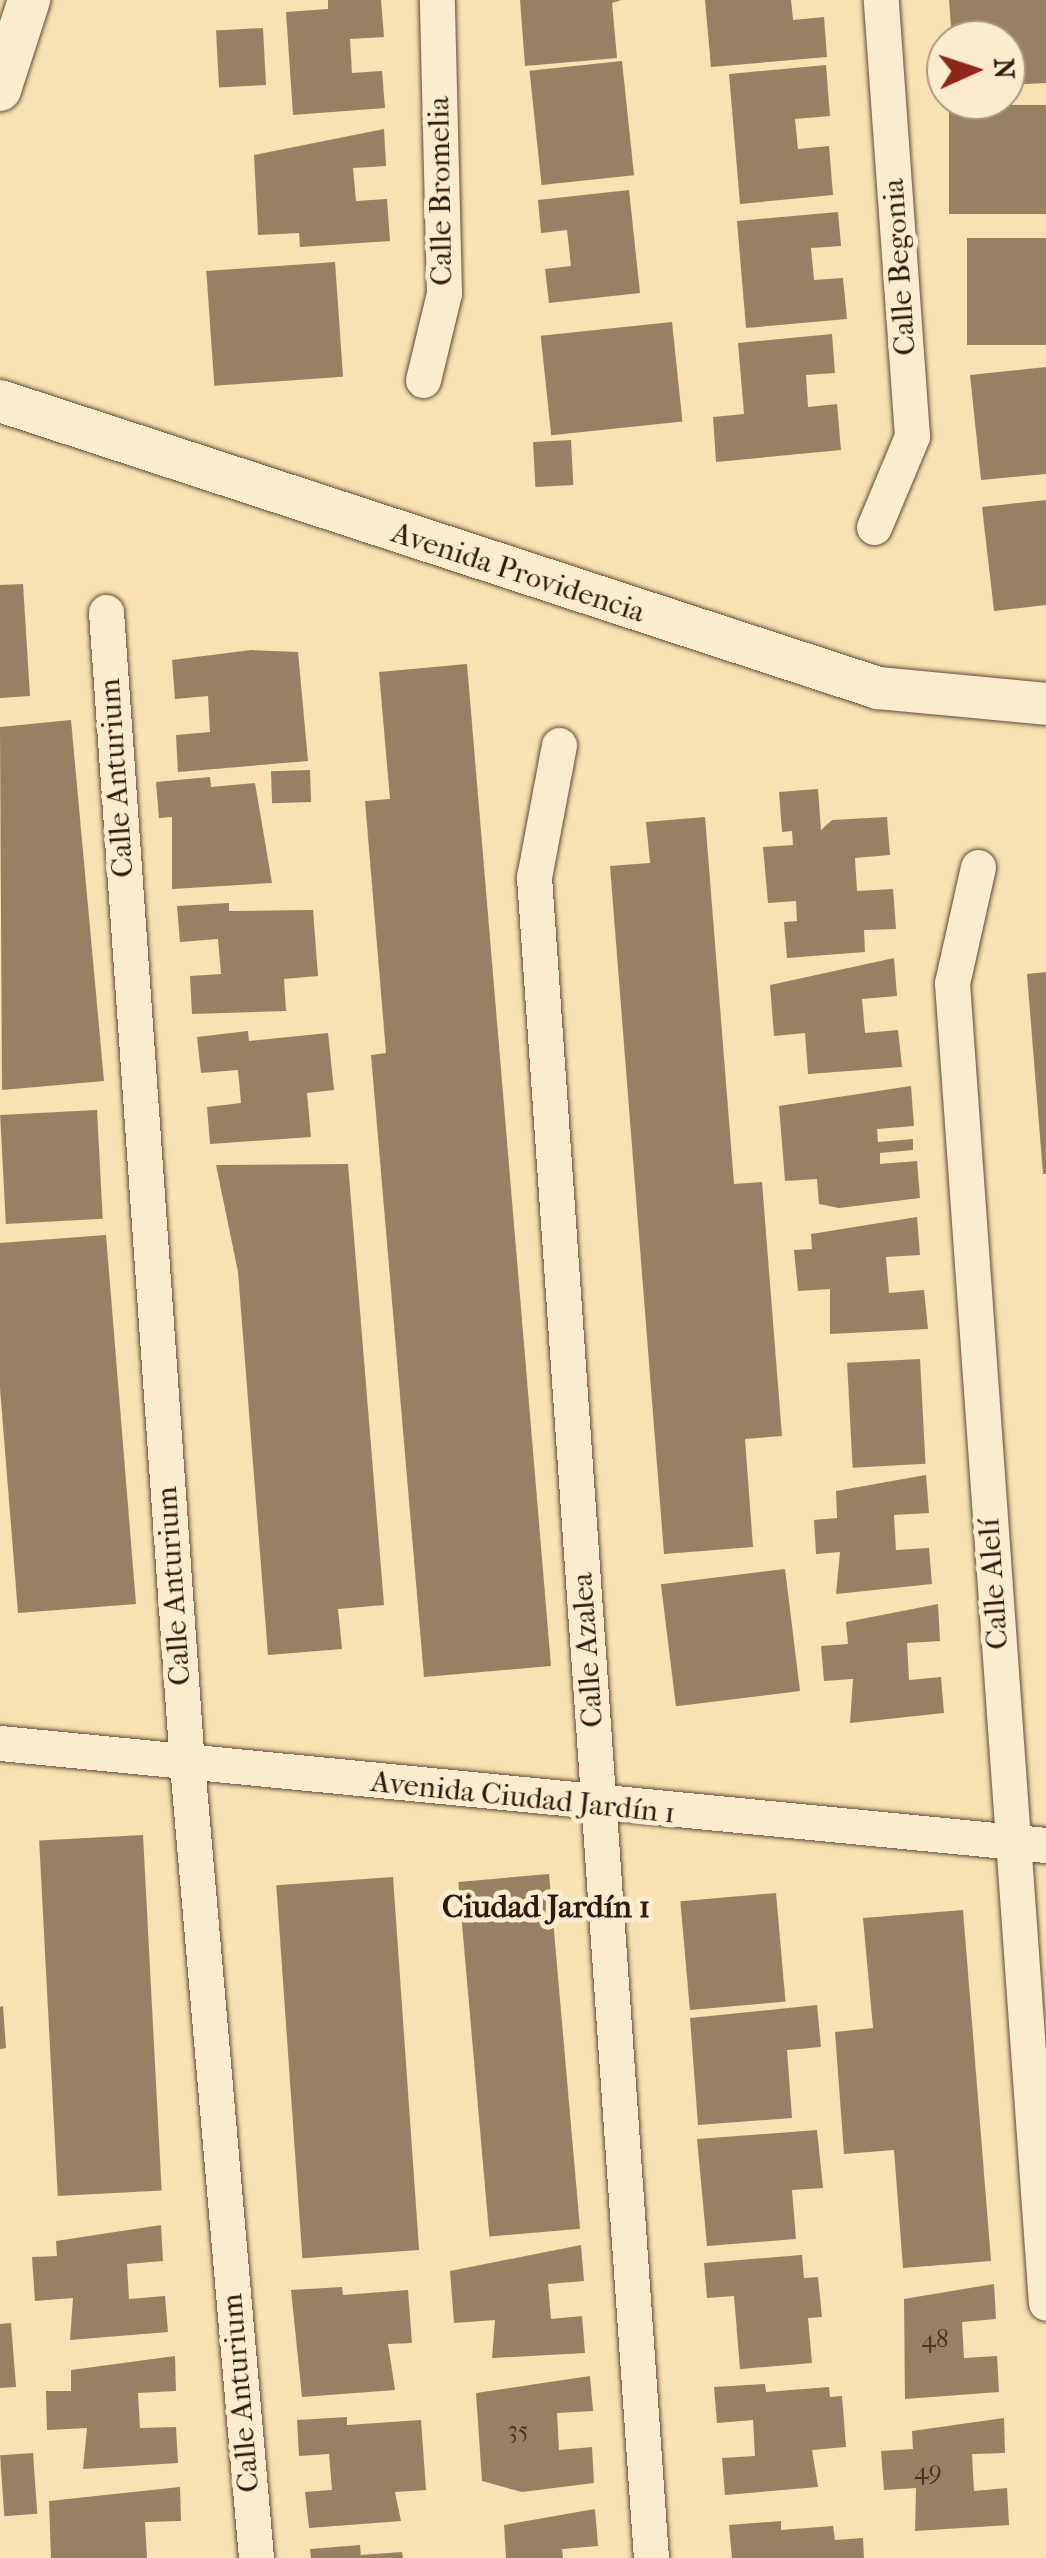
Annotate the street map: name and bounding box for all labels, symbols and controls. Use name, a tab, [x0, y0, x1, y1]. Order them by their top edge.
north arrow	[926, 20, 1026, 120]
text: N	[987, 57, 1021, 80]
street label: Calle Bromelia	[421, 96, 461, 286]
street label: Calle Begonia	[876, 177, 924, 357]
street label: Avenida Providencia	[387, 515, 649, 631]
street label: Calle Anturium	[92, 677, 142, 879]
street label: Calle Anturium	[149, 1485, 199, 1687]
street label: Calle Alelí	[971, 1517, 1017, 1651]
street label: Calle Azalea	[565, 1571, 611, 1729]
street label: Avenida Ciudad Jardín 1	[369, 1764, 677, 1832]
district label: Ciudad Jardín 1	[442, 1888, 650, 1926]
street label: Calle Anturium	[214, 2292, 268, 2494]
house number: 48	[921, 2324, 949, 2354]
house number: 35	[507, 2415, 529, 2445]
house number: 49	[914, 2456, 942, 2486]

